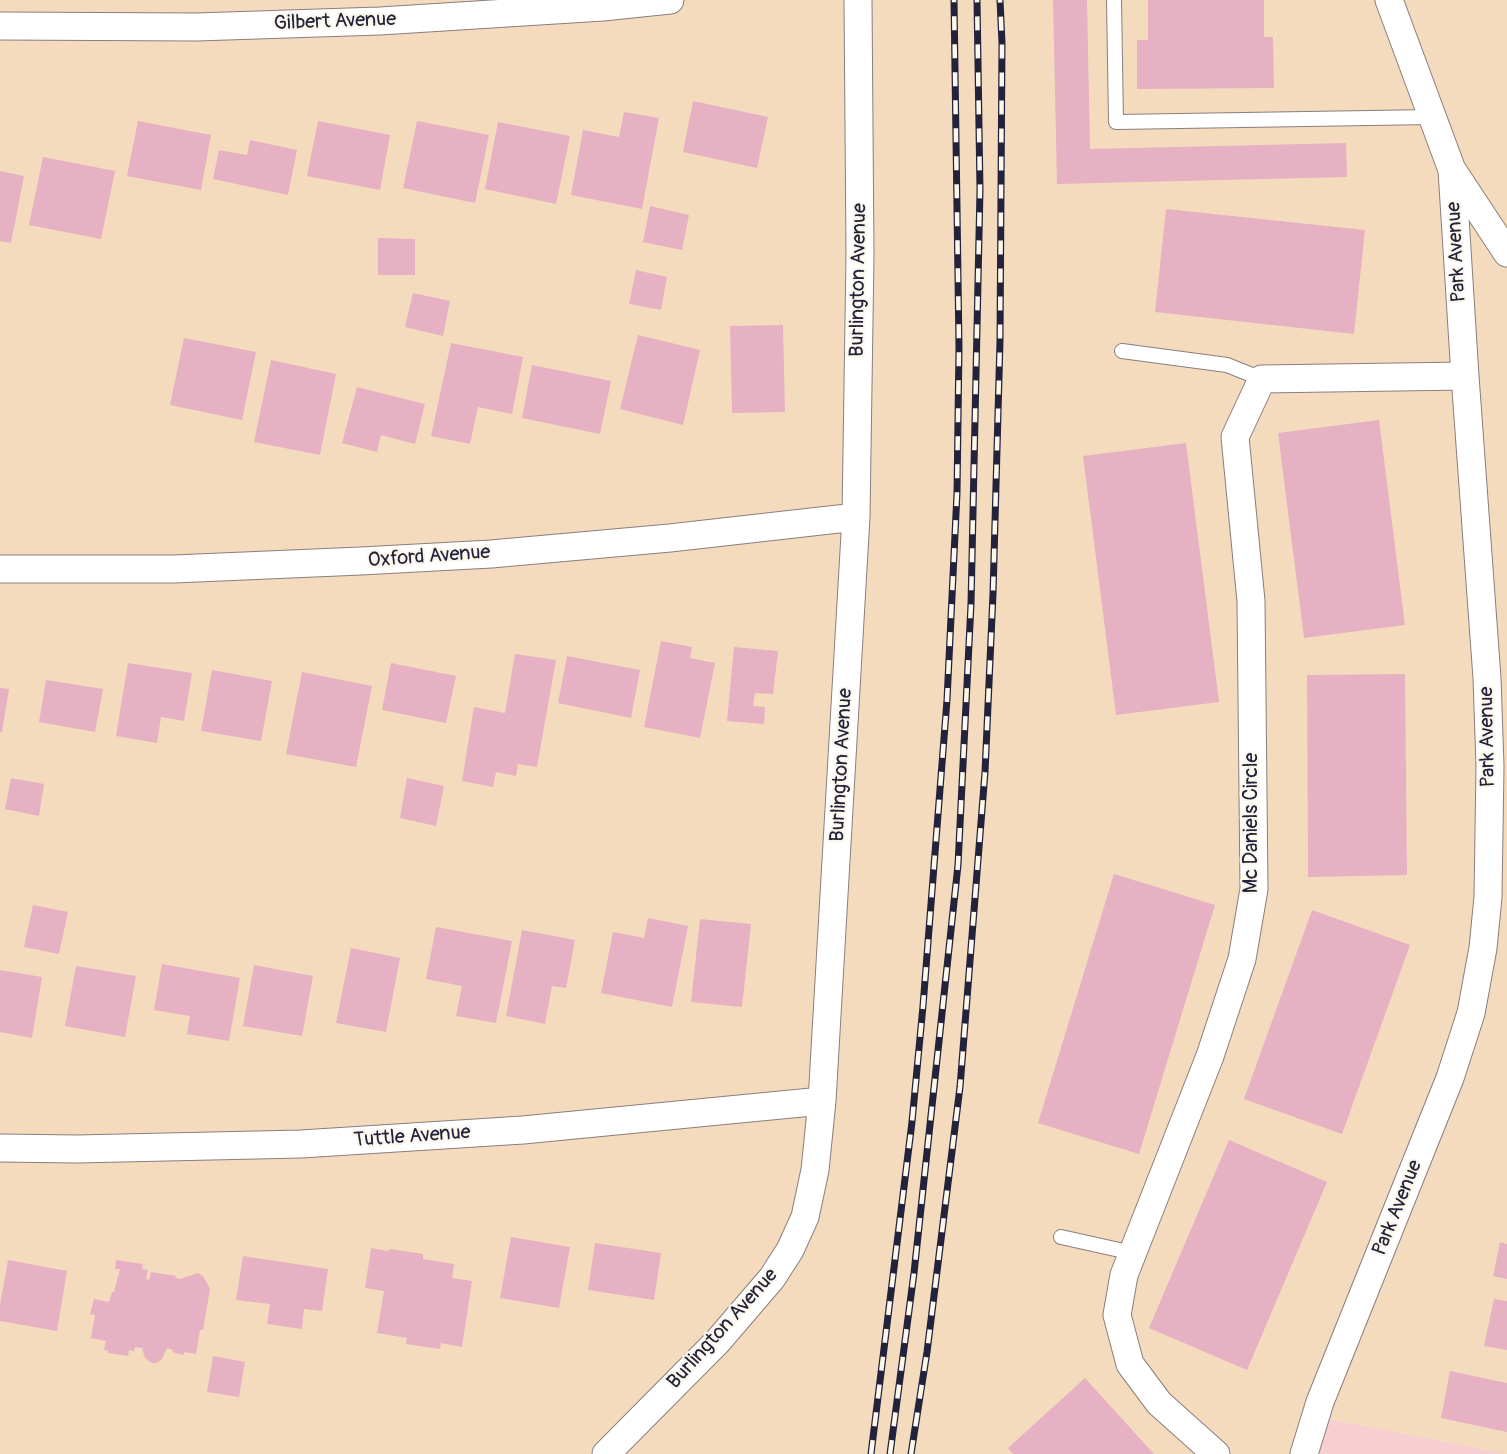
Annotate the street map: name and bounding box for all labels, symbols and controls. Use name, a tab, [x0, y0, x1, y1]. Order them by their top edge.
street label: Gilbert Avenue	[273, 8, 397, 36]
street label: Park Avenue	[1442, 201, 1472, 303]
street label: Burlington Avenue	[846, 203, 872, 357]
street label: Oxford Avenue	[367, 541, 491, 573]
street label: Park Avenue	[1475, 686, 1501, 788]
street label: Burlington Avenue	[826, 688, 858, 842]
street label: Mc Daniels Circle	[1240, 753, 1264, 893]
street label: Tuttle Avenue	[353, 1121, 471, 1153]
street label: Park Avenue	[1368, 1157, 1428, 1259]
street label: Burlington Avenue	[663, 1264, 783, 1394]

